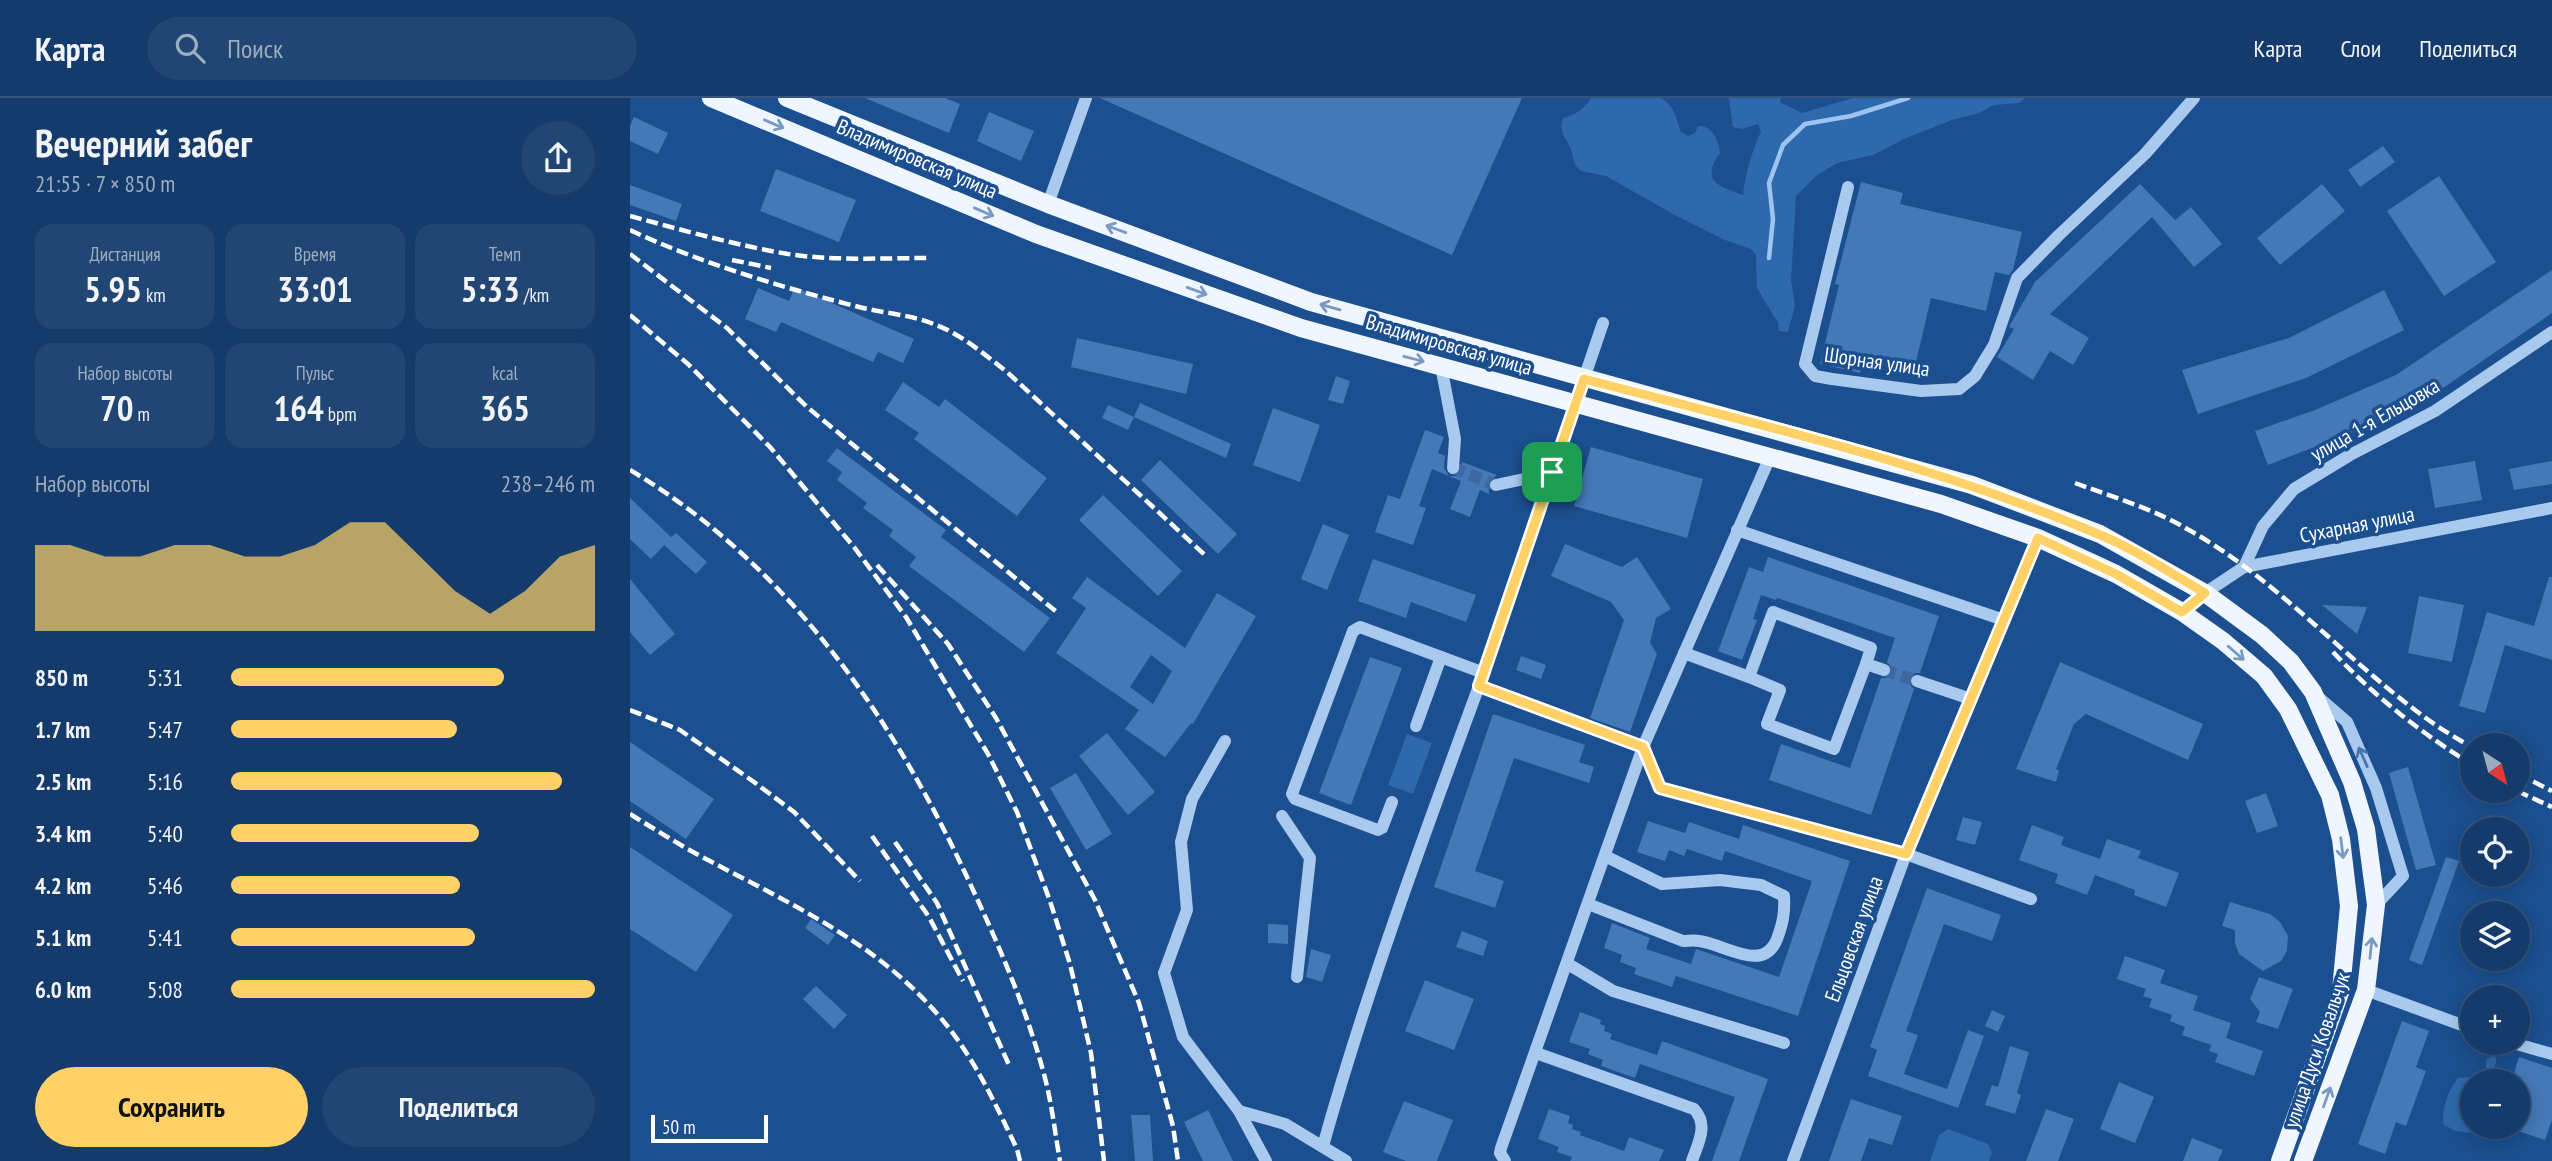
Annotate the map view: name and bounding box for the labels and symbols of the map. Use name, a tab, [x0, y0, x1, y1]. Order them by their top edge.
street label: Владимировская улица	[833, 113, 1001, 205]
one-way arrow	[762, 119, 784, 132]
one-way arrow	[972, 206, 994, 219]
one-way arrow	[1105, 222, 1127, 235]
one-way arrow	[1185, 286, 1207, 298]
one-way arrow	[1319, 300, 1341, 313]
street label: Владимировская улица	[1363, 308, 1535, 381]
street label: Шорная улица	[1823, 341, 1931, 382]
one-way arrow	[1402, 353, 1425, 366]
street label: улица 1-я Ельцовка	[2305, 372, 2444, 467]
pin	[1522, 442, 1582, 502]
street label: Сухарная улица	[2297, 500, 2417, 549]
one-way arrow	[2227, 645, 2245, 661]
north arrow	[2460, 733, 2530, 803]
one-way arrow	[2356, 747, 2369, 768]
one-way arrow	[2336, 836, 2349, 859]
street label: Ельцовская улица	[1818, 872, 1889, 1005]
one-way arrow	[2365, 937, 2378, 960]
street label: улица Дуси Ковальчук	[2277, 969, 2356, 1131]
one-way arrow	[2322, 1086, 2334, 1108]
scale bar	[651, 1112, 768, 1144]

